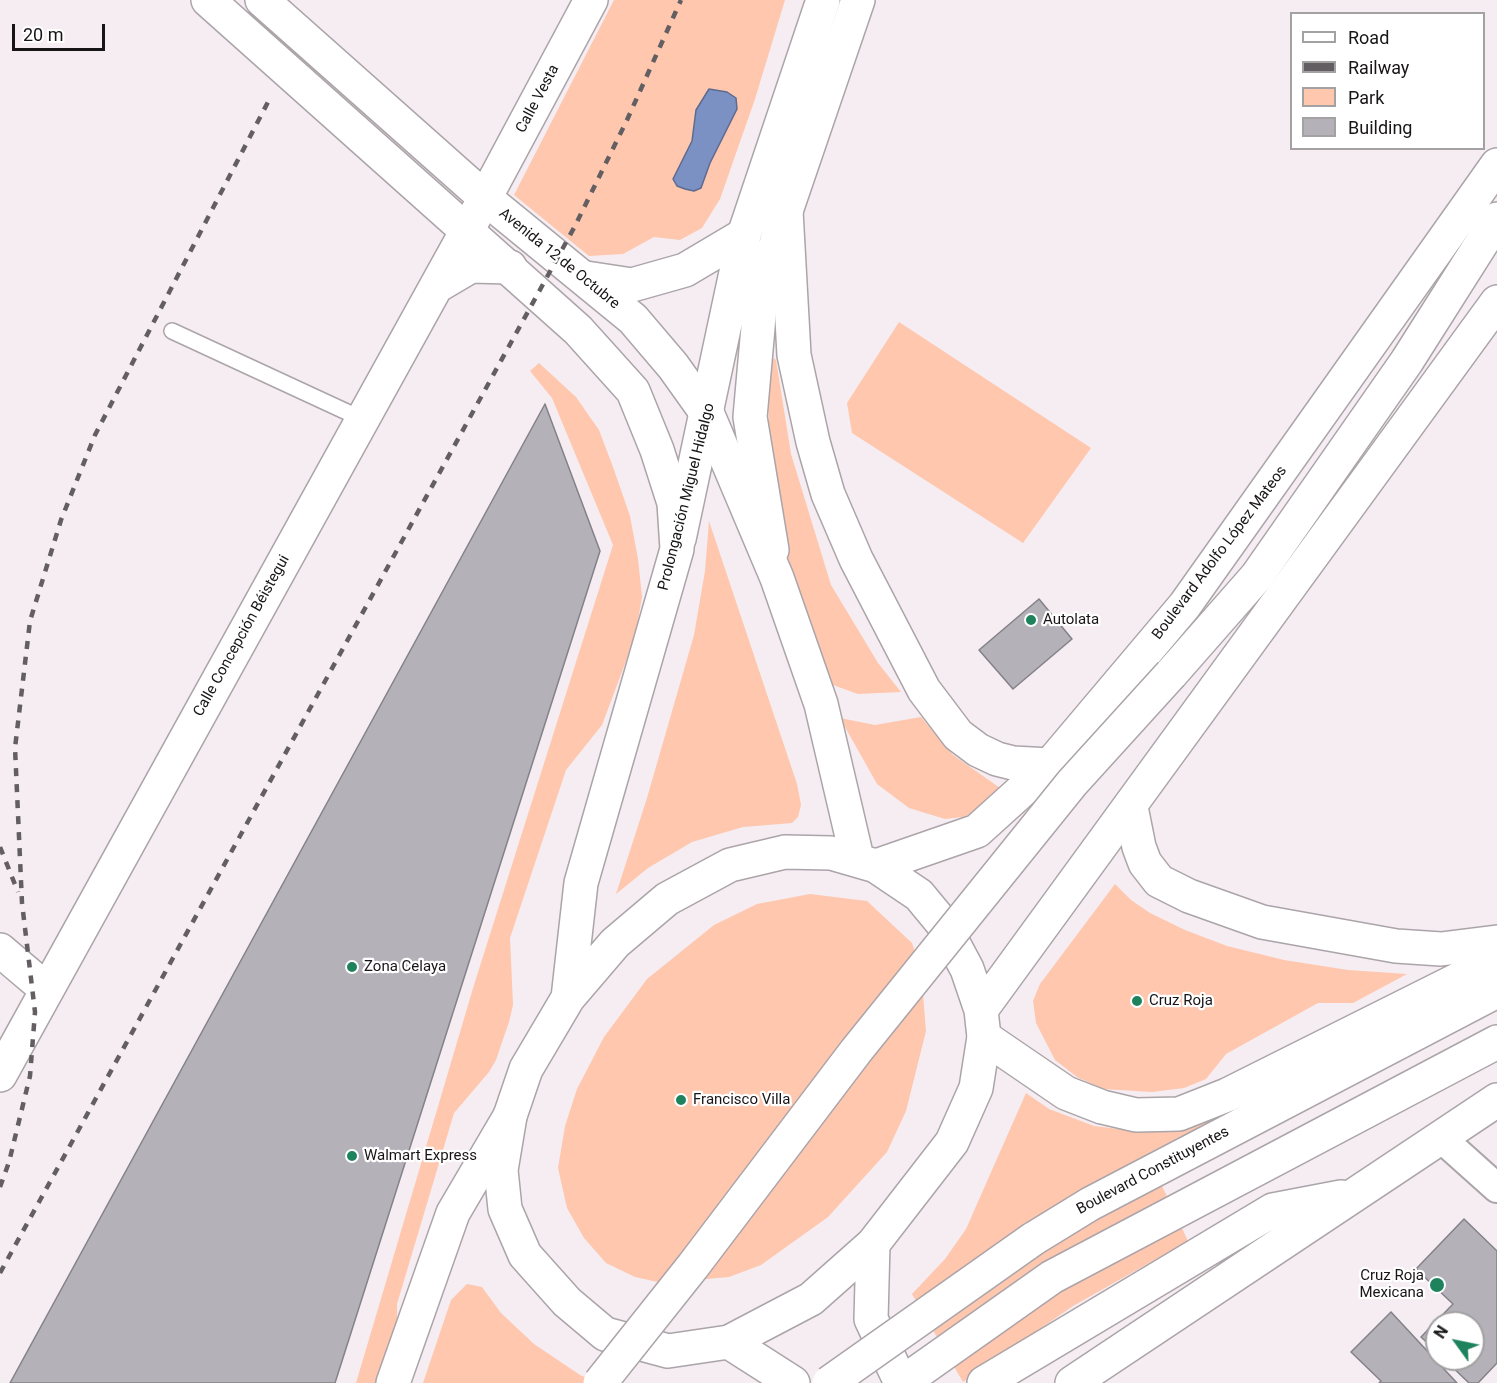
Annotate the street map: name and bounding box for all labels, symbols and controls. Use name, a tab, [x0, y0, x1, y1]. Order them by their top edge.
scale bar	[15, 12, 108, 50]
legend	[1290, 12, 1485, 150]
text: 20 m	[23, 24, 63, 45]
text: Road	[1348, 27, 1389, 48]
text: Railway	[1348, 57, 1409, 78]
street label: Calle Vesta	[512, 62, 564, 136]
text: Park	[1348, 87, 1384, 108]
text: Building	[1348, 117, 1412, 138]
street label: Avenida 12 de Octubre	[495, 205, 623, 313]
street label: Prolongación Miguel Hidalgo	[655, 401, 719, 593]
street label: Boulevard Adolfo López Mateos	[1149, 463, 1291, 643]
street label: Calle Concepción Béistegui	[190, 552, 294, 720]
place label: Autolata	[1043, 611, 1099, 629]
marker: Autolata	[1024, 613, 1038, 627]
place label: Zona Celaya	[364, 958, 446, 976]
marker: Zona Celaya	[345, 960, 359, 974]
place label: Cruz Roja	[1149, 992, 1213, 1010]
marker: Cruz Roja	[1130, 994, 1144, 1008]
place label: Francisco Villa	[693, 1091, 790, 1109]
marker: Francisco Villa	[674, 1093, 688, 1107]
street label: Boulevard Constituyentes	[1074, 1123, 1232, 1219]
place label: Walmart Express	[364, 1147, 477, 1165]
marker: Walmart Express	[345, 1149, 359, 1163]
place label: Cruz Roja Mexicana	[1359, 1267, 1424, 1302]
marker: Cruz Roja Mexicana	[1428, 1276, 1446, 1294]
north arrow	[1425, 1311, 1485, 1371]
text: N	[1430, 1322, 1452, 1342]

